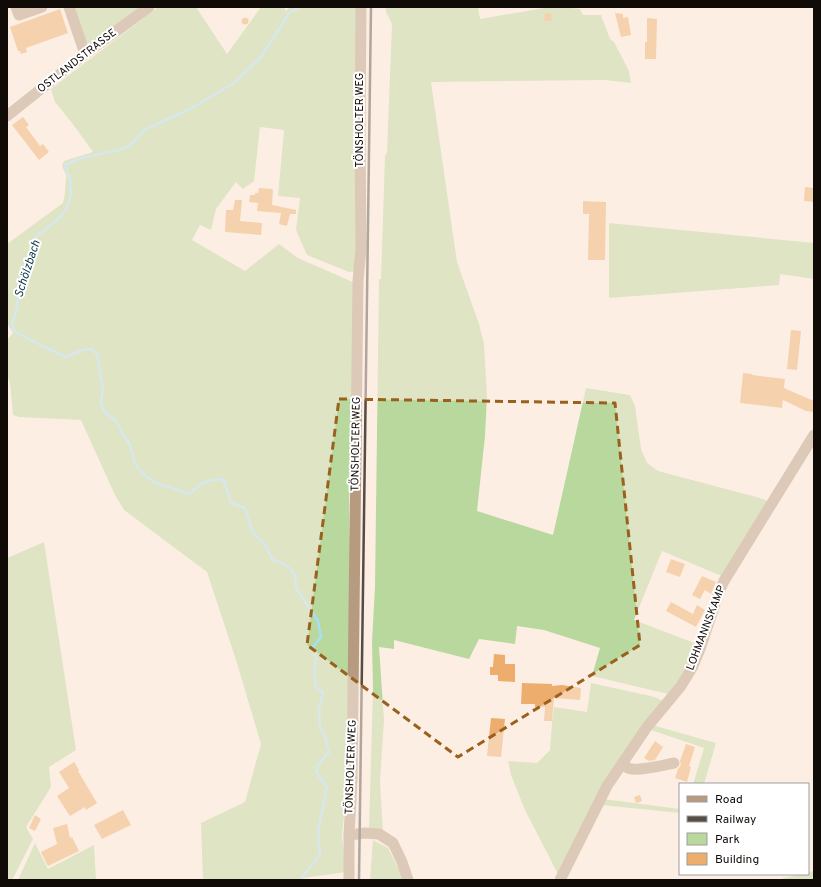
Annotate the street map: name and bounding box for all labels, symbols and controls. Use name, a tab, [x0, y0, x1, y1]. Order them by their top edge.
street label: OSTLANDSTRASSE	[35, 26, 119, 96]
street label: TÖNSHOLTER WEG	[352, 73, 367, 167]
water label: Schölzbach	[11, 238, 45, 300]
street label: TÖNSHOLTER WEG	[347, 396, 364, 492]
street label: LOHMANNSKAMP	[683, 583, 729, 673]
street label: TÖNSHOLTER WEG	[341, 719, 360, 815]
legend	[679, 783, 809, 875]
text: Road	[715, 792, 743, 808]
text: Railway	[715, 812, 756, 828]
text: Park	[715, 832, 740, 848]
text: Building	[715, 852, 759, 868]

